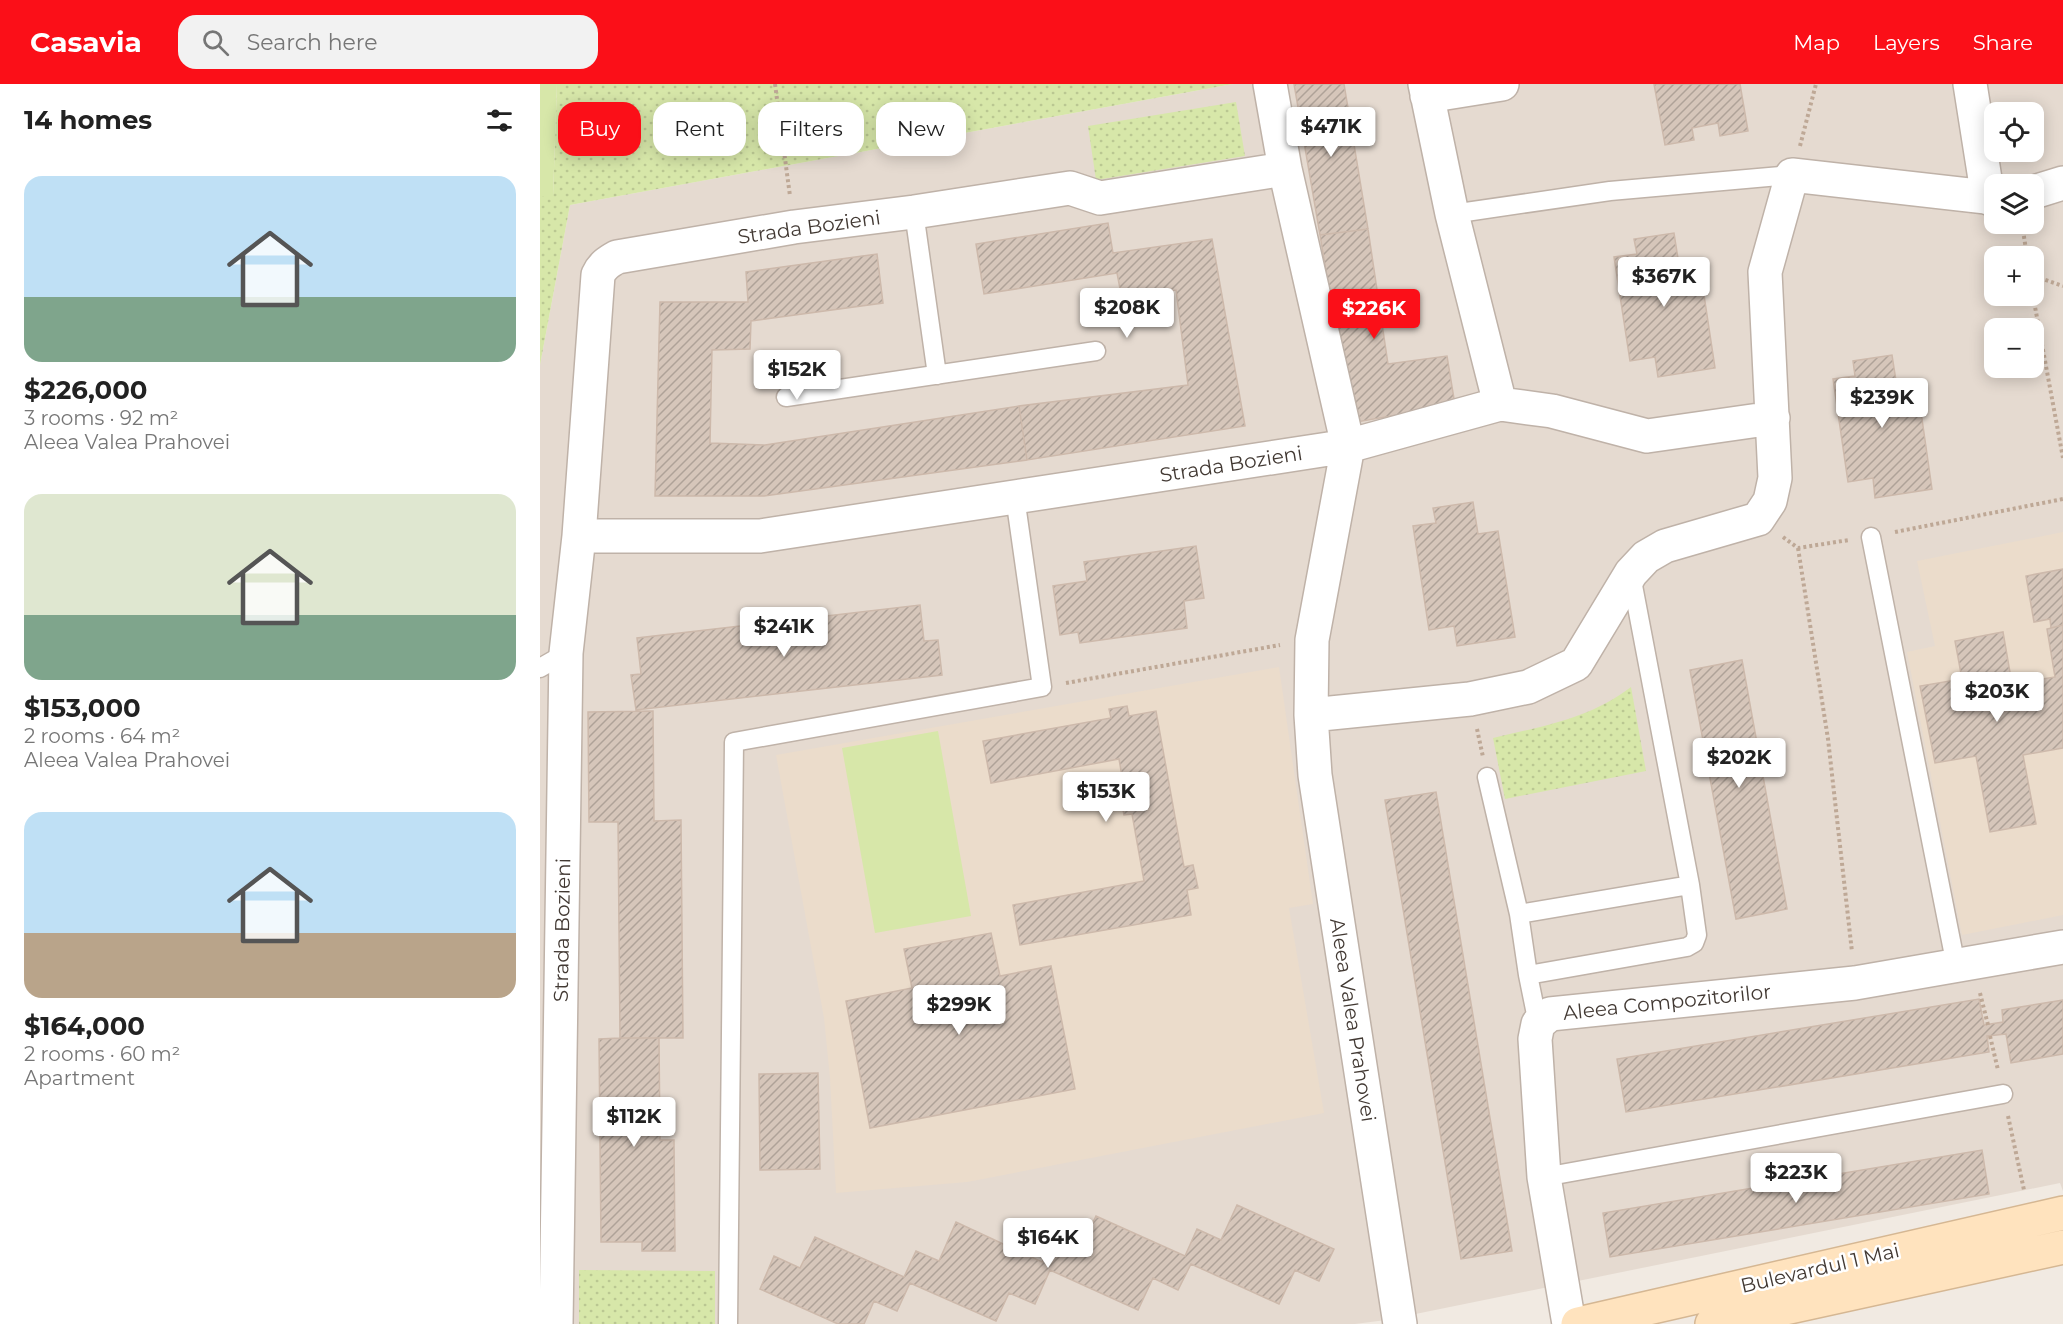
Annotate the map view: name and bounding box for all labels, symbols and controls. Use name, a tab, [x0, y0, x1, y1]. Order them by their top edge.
search box	[178, 15, 598, 69]
text: Casavia	[30, 25, 142, 59]
icon: search	[199, 26, 232, 59]
text: Search here	[247, 29, 378, 56]
text: Map	[1793, 30, 1840, 55]
text: Layers	[1873, 30, 1940, 55]
text: Share	[1973, 30, 2033, 55]
chip: Buy	[558, 102, 641, 156]
chip: Rent	[653, 102, 746, 156]
chip: Filters	[758, 102, 864, 156]
chip: New	[876, 102, 966, 156]
map controls	[1984, 102, 2044, 378]
button: locate	[1984, 102, 2044, 162]
text: 14 homes	[24, 104, 152, 136]
icon: filters	[483, 104, 516, 137]
pin: $471K	[1289, 107, 1373, 158]
text: $471K	[1300, 114, 1362, 138]
button: layers	[1984, 174, 2044, 234]
street label: Strada Bozieni	[736, 205, 882, 249]
icon: home	[216, 215, 324, 323]
button: +	[1984, 246, 2044, 306]
pin: $367K	[1622, 257, 1706, 308]
text: $367K	[1632, 264, 1696, 288]
pin: $208K	[1085, 288, 1169, 339]
pin: $226K	[1332, 289, 1416, 340]
text: $208K	[1094, 295, 1160, 319]
text: $226K	[1342, 296, 1406, 320]
button: −	[1984, 318, 2044, 378]
pin: $152K	[755, 350, 839, 401]
text: $152K	[768, 357, 826, 381]
text: $226,000	[24, 374, 148, 406]
pin: $239K	[1840, 378, 1924, 429]
text: $239K	[1850, 385, 1914, 409]
text: 3 rooms · 92 m²	[24, 406, 178, 430]
text: Aleea Valea Prahovei	[24, 430, 230, 454]
street label: Strada Bozieni	[1158, 441, 1304, 487]
icon: home	[216, 533, 324, 641]
pin: $241K	[742, 607, 826, 658]
text: $241K	[754, 614, 814, 638]
pin: $203K	[1955, 672, 2039, 723]
text: $203K	[1965, 679, 2029, 703]
text: $153,000	[24, 692, 141, 724]
text: 2 rooms · 64 m²	[24, 724, 180, 748]
pin: $202K	[1697, 738, 1781, 789]
text: $202K	[1707, 745, 1771, 769]
text: Aleea Valea Prahovei	[24, 748, 230, 772]
pin: $153K	[1064, 772, 1148, 823]
text: $153K	[1077, 779, 1135, 803]
icon: home	[216, 851, 324, 959]
street label: Strada Bozieni	[549, 858, 575, 1002]
street label: Aleea Valea Prahovei	[1325, 916, 1381, 1124]
street label: Aleea Compozitorilor	[1562, 979, 1772, 1025]
pin: $299K	[917, 985, 1001, 1036]
text: $299K	[927, 992, 991, 1016]
text: $164,000	[24, 1010, 145, 1042]
text: 2 rooms · 60 m²	[24, 1042, 180, 1066]
text: Apartment	[24, 1066, 135, 1090]
pin: $112K	[592, 1097, 676, 1148]
text: $112K	[607, 1104, 661, 1128]
pin: $223K	[1754, 1153, 1838, 1204]
text: $223K	[1765, 1160, 1828, 1184]
pin: $164K	[1006, 1218, 1090, 1269]
text: $164K	[1017, 1225, 1079, 1249]
street label: Bulevardul 1 Mai	[1738, 1238, 1902, 1298]

